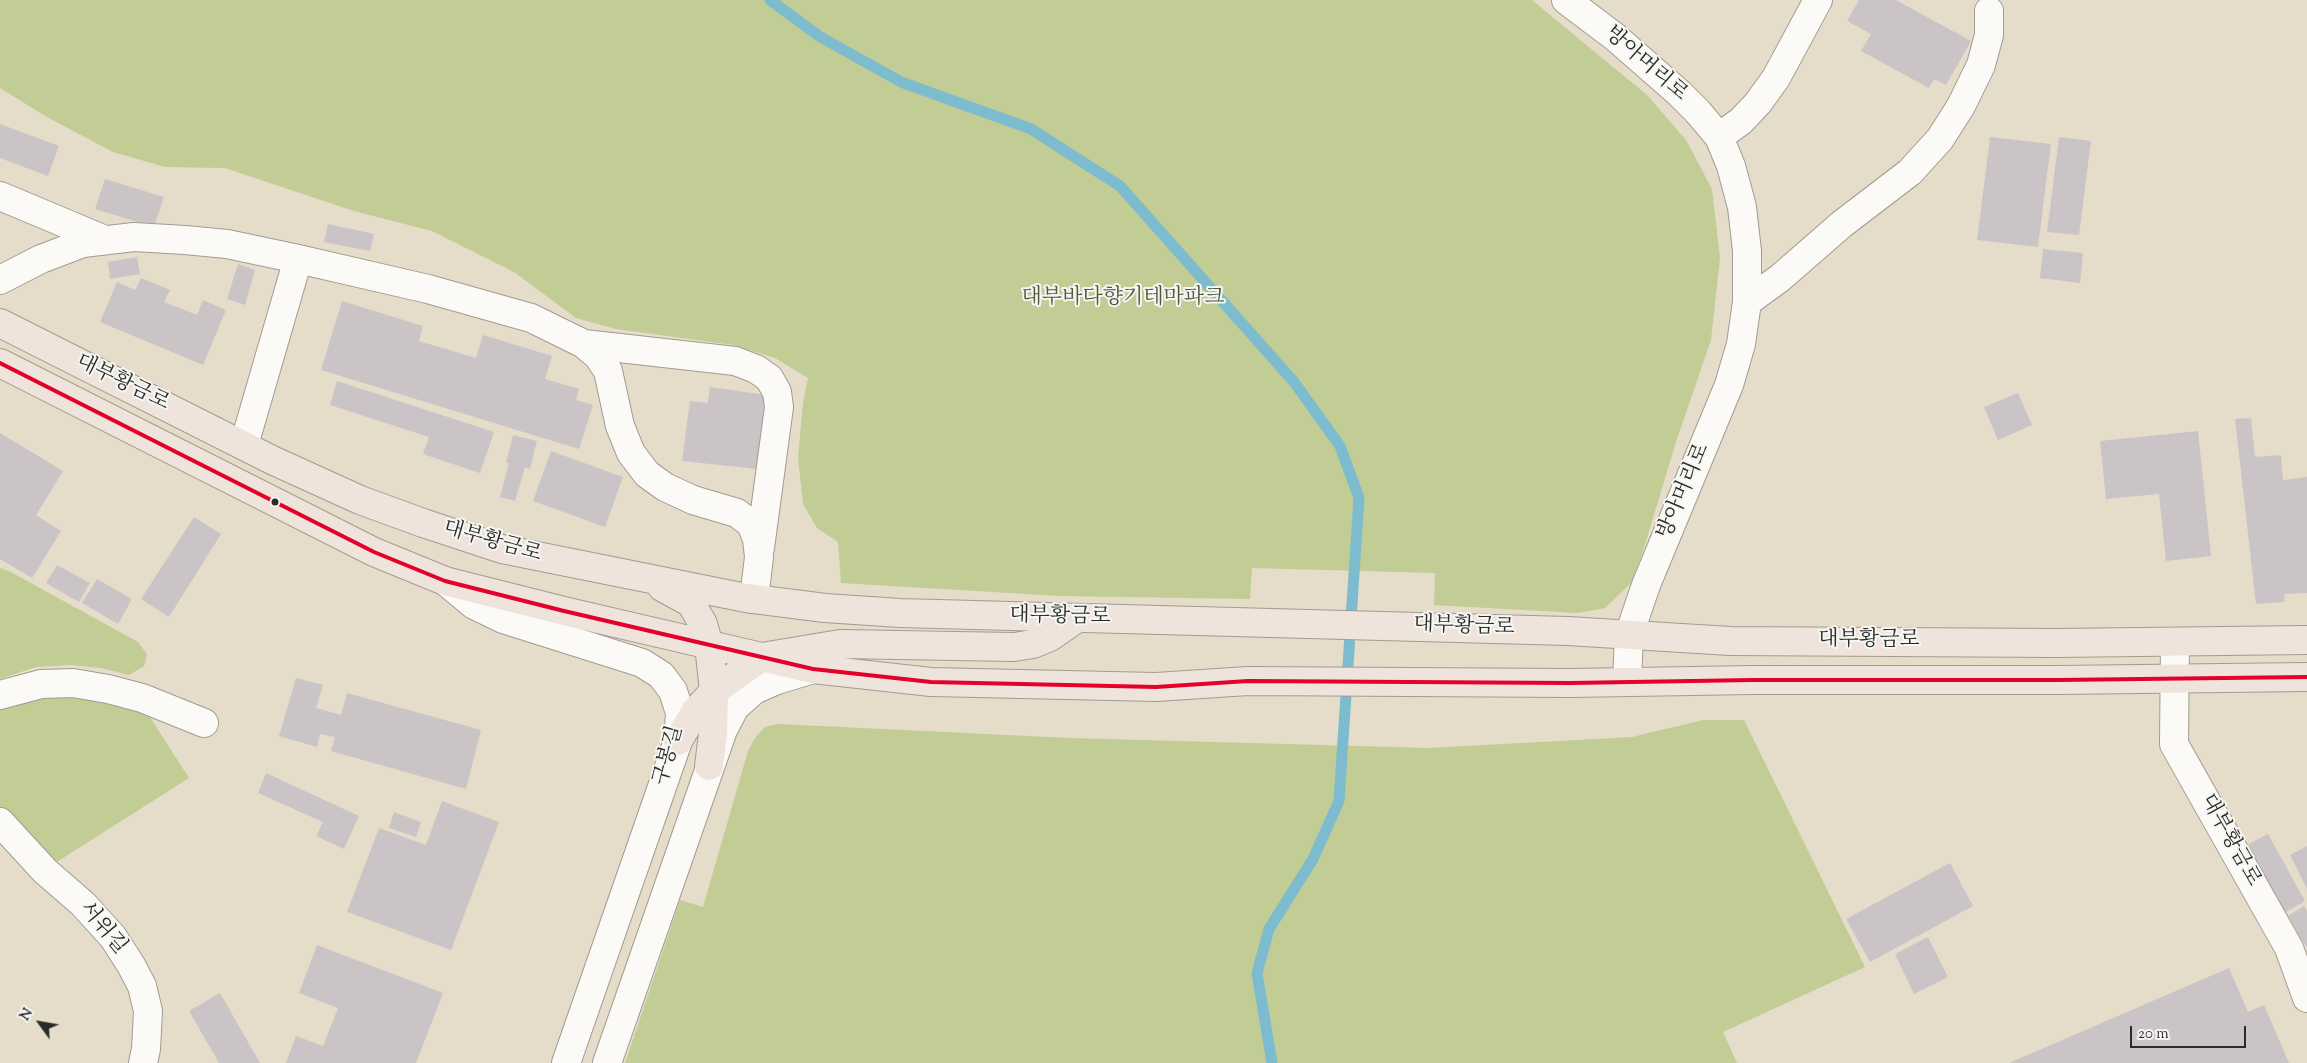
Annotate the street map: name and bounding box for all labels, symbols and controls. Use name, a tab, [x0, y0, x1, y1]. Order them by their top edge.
street label: 방아머리로	[1598, 22, 1692, 108]
park label: 대부바다향기테마파크	[1022, 286, 1224, 312]
street label: 대부황금로	[71, 350, 173, 418]
street label: 방아머리로	[1654, 440, 1716, 544]
unlabelled marker	[270, 497, 280, 507]
street label: 대부황금로	[440, 517, 544, 569]
street label: 대부황금로	[1009, 605, 1111, 631]
street label: 대부황금로	[1413, 614, 1515, 642]
street label: 대부황금로	[1818, 628, 1920, 654]
street label: 구봉길	[650, 723, 690, 789]
street label: 대부황금로	[2193, 791, 2265, 891]
street label: 서위길	[73, 898, 131, 960]
north arrow	[15, 998, 65, 1048]
text: N	[16, 1005, 39, 1025]
scale bar	[2132, 1016, 2248, 1048]
text: 20 m	[2138, 1024, 2169, 1045]

